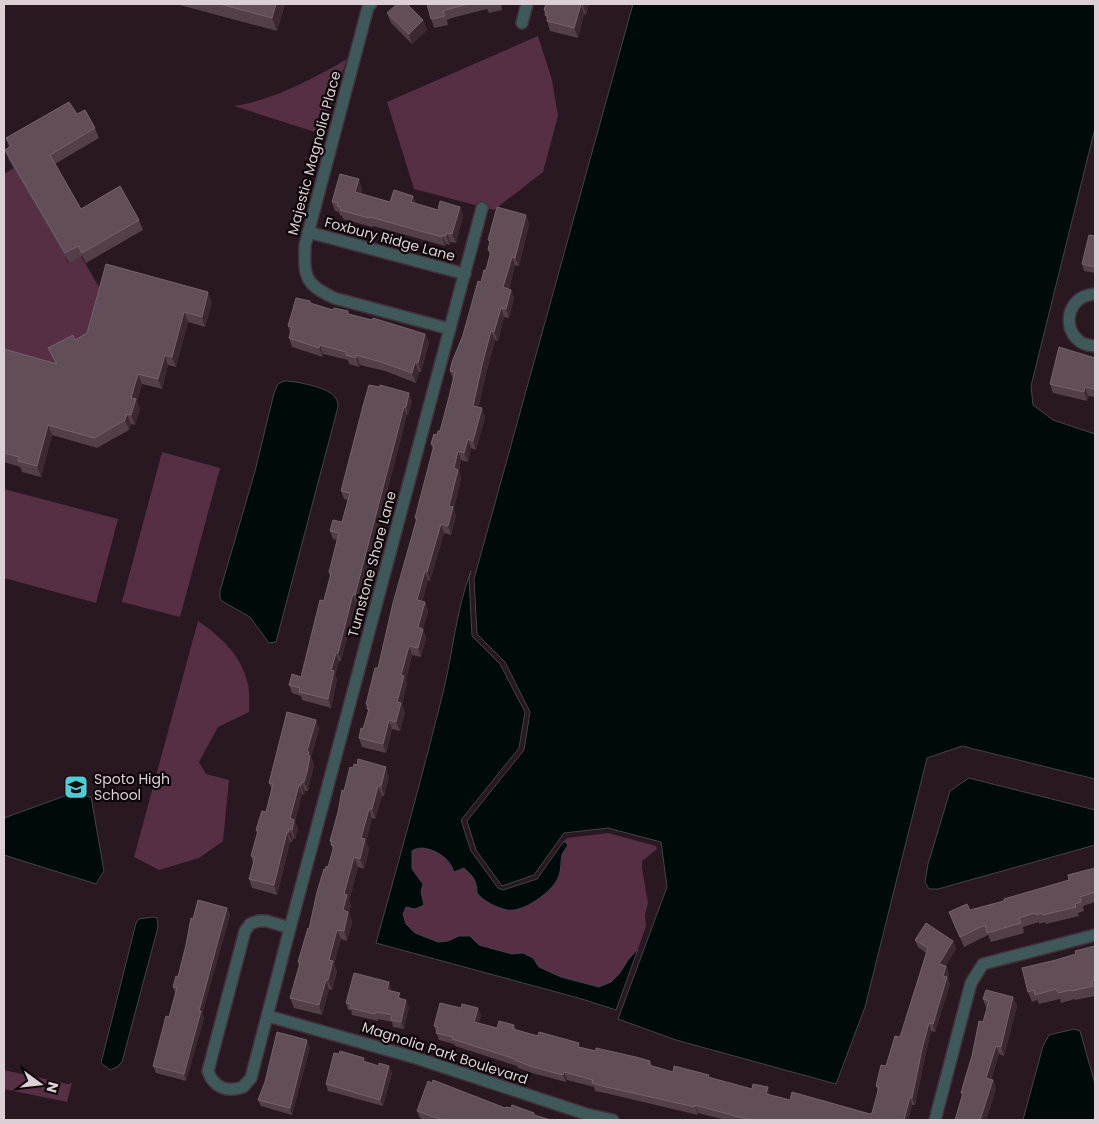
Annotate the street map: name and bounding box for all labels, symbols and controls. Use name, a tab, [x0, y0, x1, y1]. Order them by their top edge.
street label: Majestic Magnolia Place	[282, 69, 346, 237]
street label: Foxbury Ridge Lane	[322, 212, 458, 266]
street label: Turnstone Shore Lane	[343, 488, 401, 639]
place label: Spoto High School	[94, 769, 170, 805]
school or university icon: Spoto High School	[63, 774, 89, 800]
street label: Magnolia Park Boulevard	[359, 1017, 531, 1089]
north arrow	[15, 1059, 65, 1109]
text: N	[42, 1080, 64, 1095]

